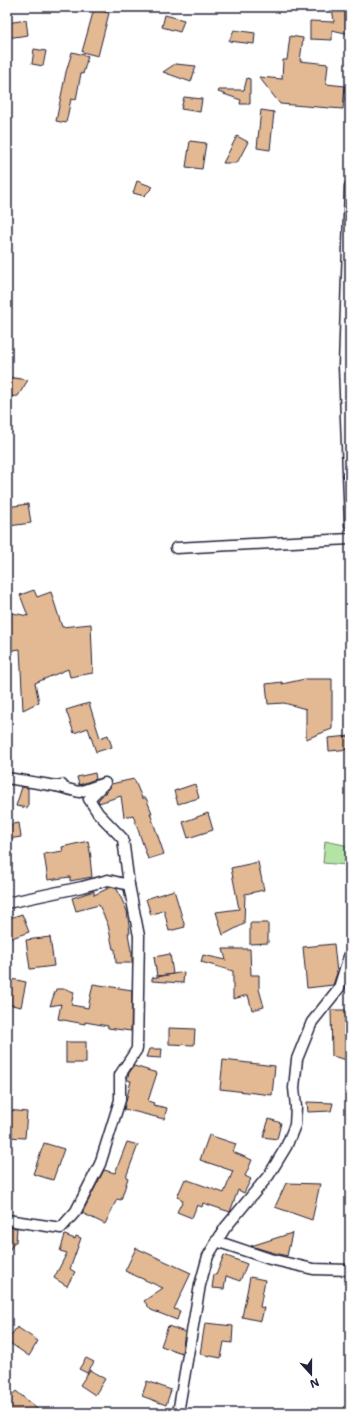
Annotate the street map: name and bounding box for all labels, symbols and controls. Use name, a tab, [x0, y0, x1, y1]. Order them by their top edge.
north arrow	[291, 1354, 331, 1394]
text: N	[307, 1374, 321, 1392]

